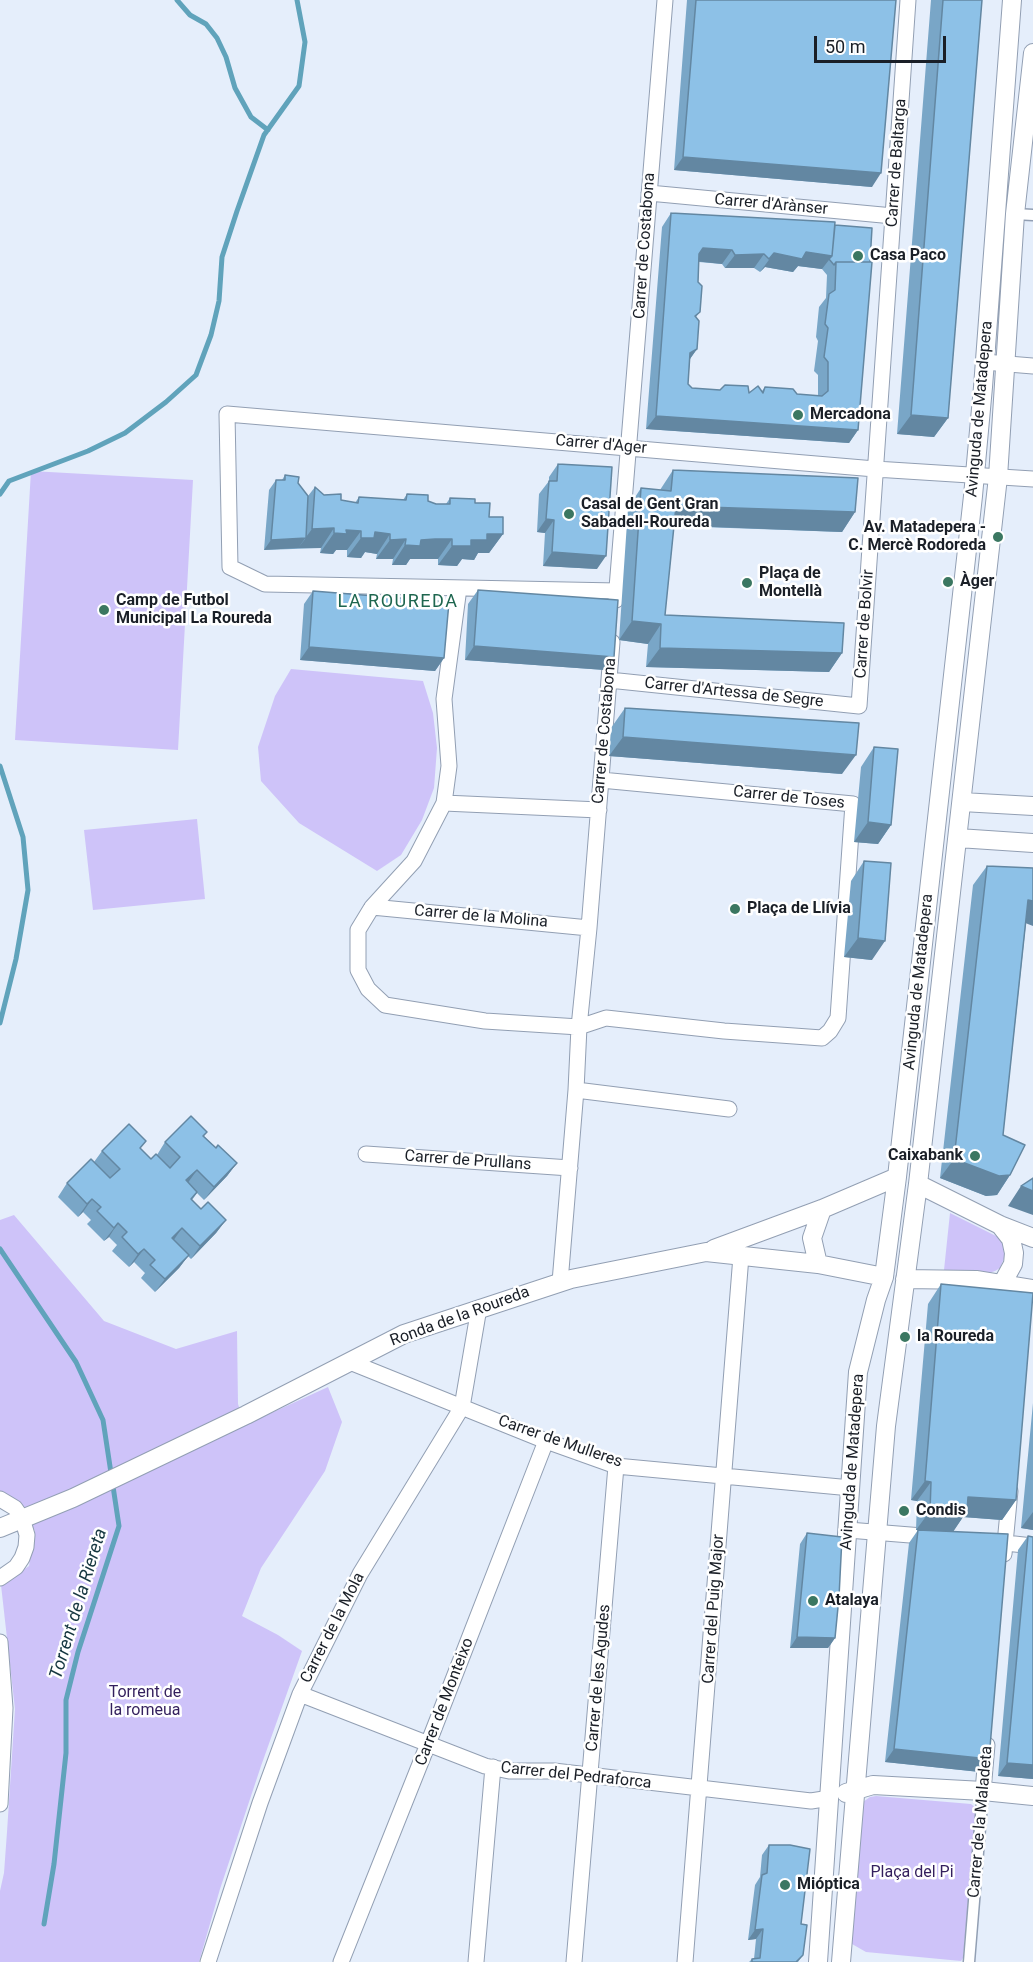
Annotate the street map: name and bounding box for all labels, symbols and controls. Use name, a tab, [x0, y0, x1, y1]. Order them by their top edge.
scale bar	[817, 24, 949, 62]
text: 50 m	[825, 36, 865, 57]
street label: Carrer de Baltarga	[883, 98, 911, 228]
street label: Carrer de Costabona	[630, 172, 660, 320]
street label: Carrer d'Arànser	[713, 190, 829, 220]
place label: Casa Paco	[870, 246, 946, 266]
marker: Casa Paco	[851, 249, 865, 263]
street label: Avinguda de Matadepera	[963, 320, 997, 498]
place label: Mercadona	[810, 405, 891, 425]
marker: Mercadona	[791, 408, 805, 422]
street label: Carrer d'Ager	[554, 431, 648, 459]
place label: Casal de Gent Gran Sabadell-Roureda	[581, 495, 719, 533]
marker: Casal de Gent Gran Sabadell-Roureda	[562, 507, 576, 521]
place label: Av. Matadepera - C. Mercè Rodoreda	[848, 518, 986, 556]
marker: Av. Matadepera - C. Mercè Rodoreda	[991, 530, 1005, 544]
place label: Plaça de Montellà	[759, 564, 822, 602]
street label: Carrer de Bolvir	[852, 569, 878, 679]
place label: Àger	[960, 572, 994, 592]
marker: Àger	[941, 575, 955, 589]
marker: Plaça de Montellà	[740, 576, 754, 590]
place label: Camp de Futbol Municipal La Roureda	[116, 591, 272, 629]
district label: LA ROUREDA	[338, 591, 458, 613]
marker: Camp de Futbol Municipal La Roureda	[97, 603, 111, 617]
street label: Carrer de Costabona	[589, 657, 621, 805]
street label: Carrer d'Artessa de Segre	[644, 674, 824, 712]
street label: Carrer de Toses	[732, 783, 846, 813]
street label: Avinguda de Matadepera	[900, 893, 938, 1071]
place label: Plaça de Llívia	[747, 899, 851, 919]
street label: Carrer de la Molina	[413, 902, 549, 932]
marker: Plaça de Llívia	[728, 902, 742, 916]
place label: Caixabank	[888, 1146, 963, 1166]
street label: Carrer de Prullans	[404, 1147, 532, 1175]
marker: Caixabank	[968, 1149, 982, 1163]
street label: Ronda de la Roureda	[388, 1283, 532, 1351]
place label: la Roureda	[917, 1327, 994, 1347]
marker: la Roureda	[898, 1330, 912, 1344]
street label: Avinguda de Matadepera	[837, 1373, 869, 1551]
street label: Carrer de Mulleres	[495, 1412, 625, 1472]
place label: Condis	[916, 1501, 966, 1521]
marker: Condis	[897, 1504, 911, 1518]
water label: Torrent de la Riereta	[46, 1526, 112, 1682]
street label: Carrer del Puig Major	[699, 1534, 729, 1684]
street label: Carrer de la Mola	[297, 1570, 369, 1686]
place label: Atalaya	[825, 1591, 879, 1611]
marker: Atalaya	[806, 1594, 820, 1608]
street label: Carrer de les Agudes	[583, 1604, 615, 1752]
street label: Carrer de Monteixo	[412, 1635, 478, 1769]
park label: Torrent de la romeua	[109, 1683, 181, 1721]
street label: Carrer de la Maladeta	[965, 1745, 997, 1899]
street label: Carrer del Pedraforca	[500, 1759, 652, 1793]
park label: Plaça del Pi	[870, 1863, 954, 1883]
place label: Mióptica	[797, 1875, 860, 1895]
marker: Mióptica	[778, 1878, 792, 1892]

